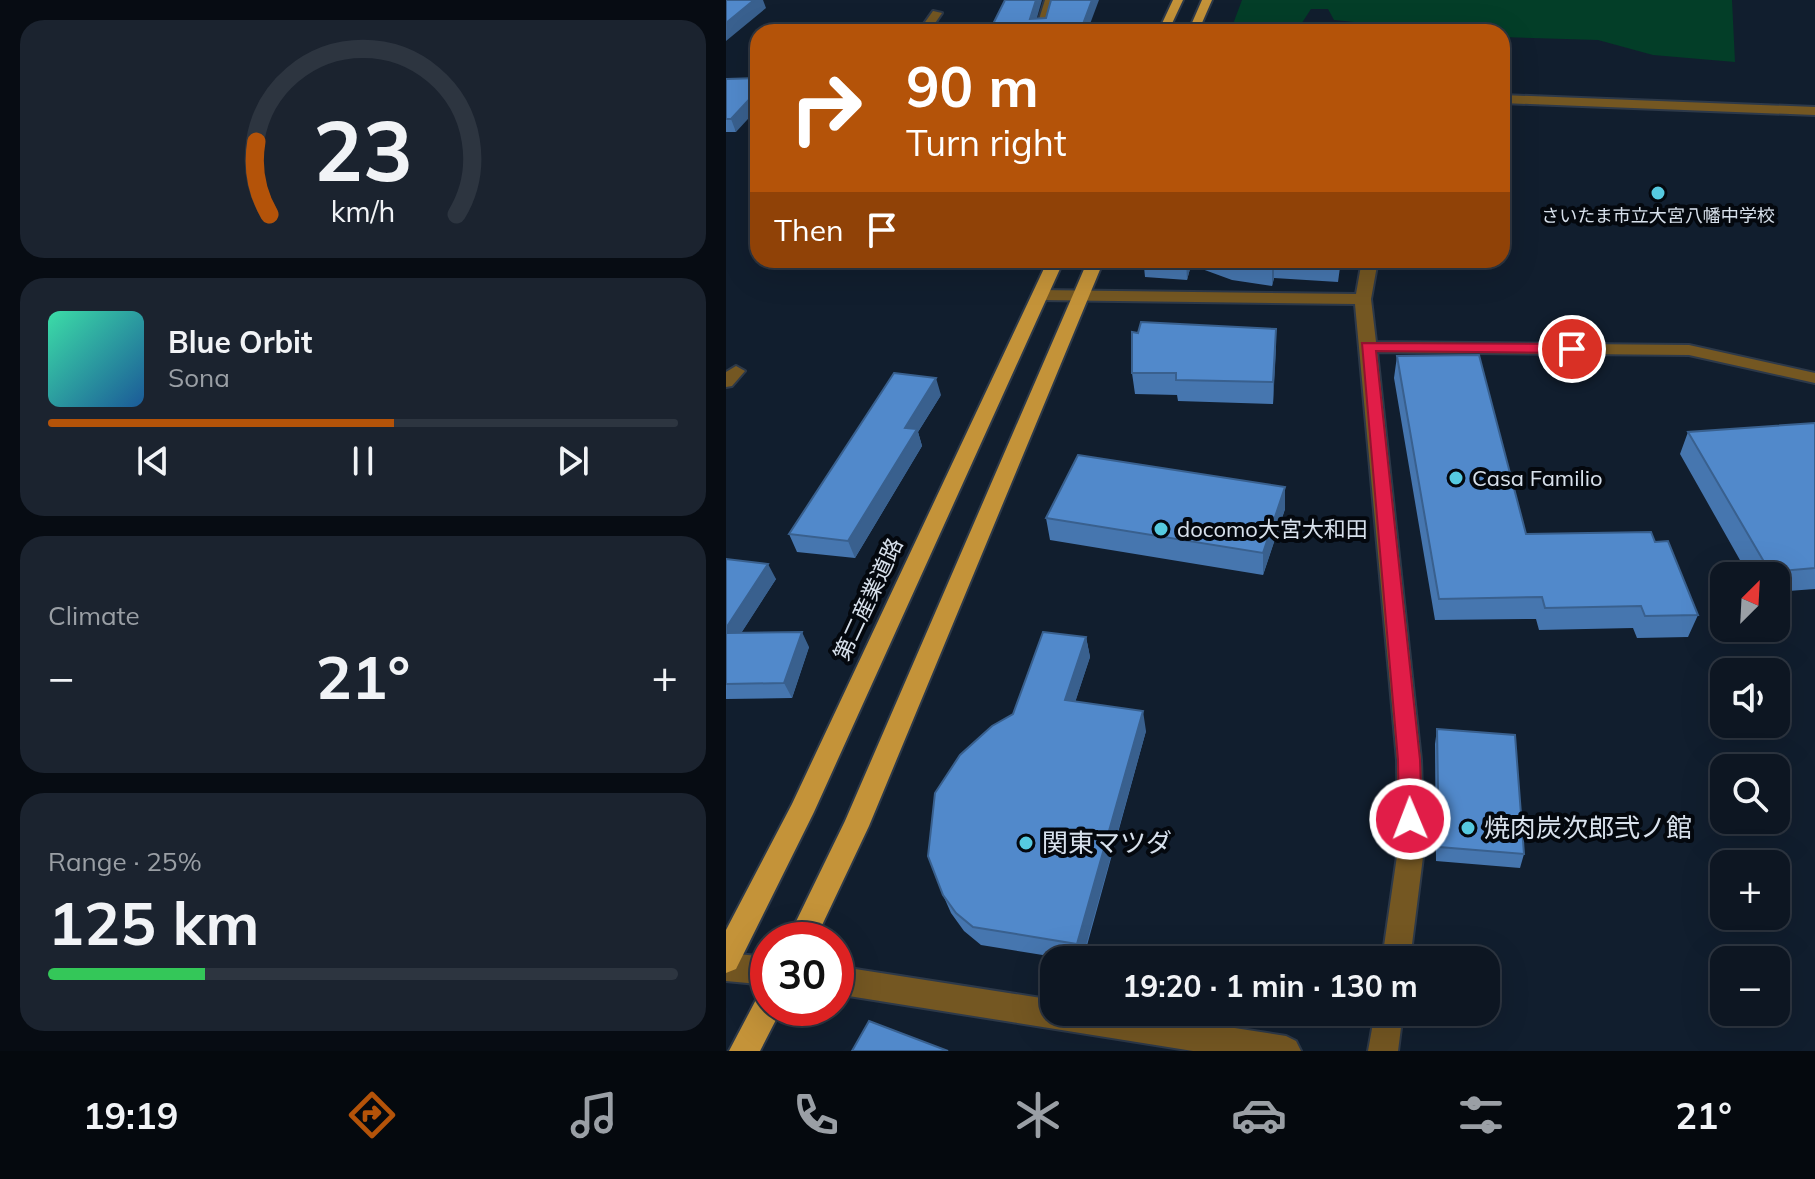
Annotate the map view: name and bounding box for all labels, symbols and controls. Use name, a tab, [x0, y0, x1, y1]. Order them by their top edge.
text: 90 m	[906, 51, 1039, 121]
icon: right	[774, 56, 878, 160]
text: 23	[313, 96, 413, 201]
text: Turn right	[906, 120, 1067, 165]
marker: さいたま市立大宮八幡中学校	[1649, 184, 1667, 202]
text: km/h	[331, 193, 395, 229]
place label: さいたま市立大宮八幡中学校	[1541, 204, 1775, 227]
icon: arrive	[860, 208, 904, 252]
text: Then	[774, 211, 844, 249]
pin	[1538, 315, 1606, 383]
text: Blue Orbit	[168, 323, 312, 361]
icon: arrive	[1550, 327, 1594, 371]
text: Sona	[168, 361, 230, 394]
icon: previous	[131, 439, 175, 483]
icon: pause	[341, 439, 385, 483]
icon: next	[551, 439, 595, 483]
place label: Casa Familio	[1472, 464, 1602, 492]
marker: Casa Familio	[1447, 469, 1465, 487]
place label: docomo大宮大和田	[1177, 515, 1368, 543]
marker: docomo大宮大和田	[1152, 520, 1170, 538]
street label: 第二産業道路	[827, 533, 909, 665]
north arrow	[1710, 562, 1790, 642]
map controls	[1710, 562, 1790, 1026]
text: Climate	[48, 599, 140, 632]
text: 21°	[316, 639, 410, 714]
text: −	[48, 649, 74, 704]
text: +	[652, 649, 678, 704]
button: sound	[1710, 658, 1790, 738]
button: search	[1710, 754, 1790, 834]
position arrow	[1368, 777, 1452, 861]
place label: 焼肉炭次郎弐ノ館	[1484, 811, 1692, 844]
marker: 焼肉炭次郎弐ノ館	[1459, 819, 1477, 837]
place label: 関東マツダ	[1042, 826, 1172, 859]
marker: 関東マツダ	[1017, 834, 1035, 852]
text: Range · 25%	[48, 845, 202, 878]
button: +	[1710, 850, 1790, 930]
text: 125 km	[48, 885, 260, 960]
speed limit sign: 30	[750, 922, 854, 1026]
button: −	[1710, 946, 1790, 1026]
text: 19:20 · 1 min · 130 m	[1122, 967, 1418, 1005]
icon: directions	[344, 1087, 400, 1143]
icon: music	[566, 1087, 622, 1143]
icon: phone	[788, 1087, 844, 1143]
icon: climate	[1010, 1087, 1066, 1143]
icon: car	[1231, 1087, 1287, 1143]
icon: filters	[1453, 1087, 1509, 1143]
text: 19:19	[83, 1093, 178, 1138]
text: 21°	[1675, 1093, 1732, 1138]

